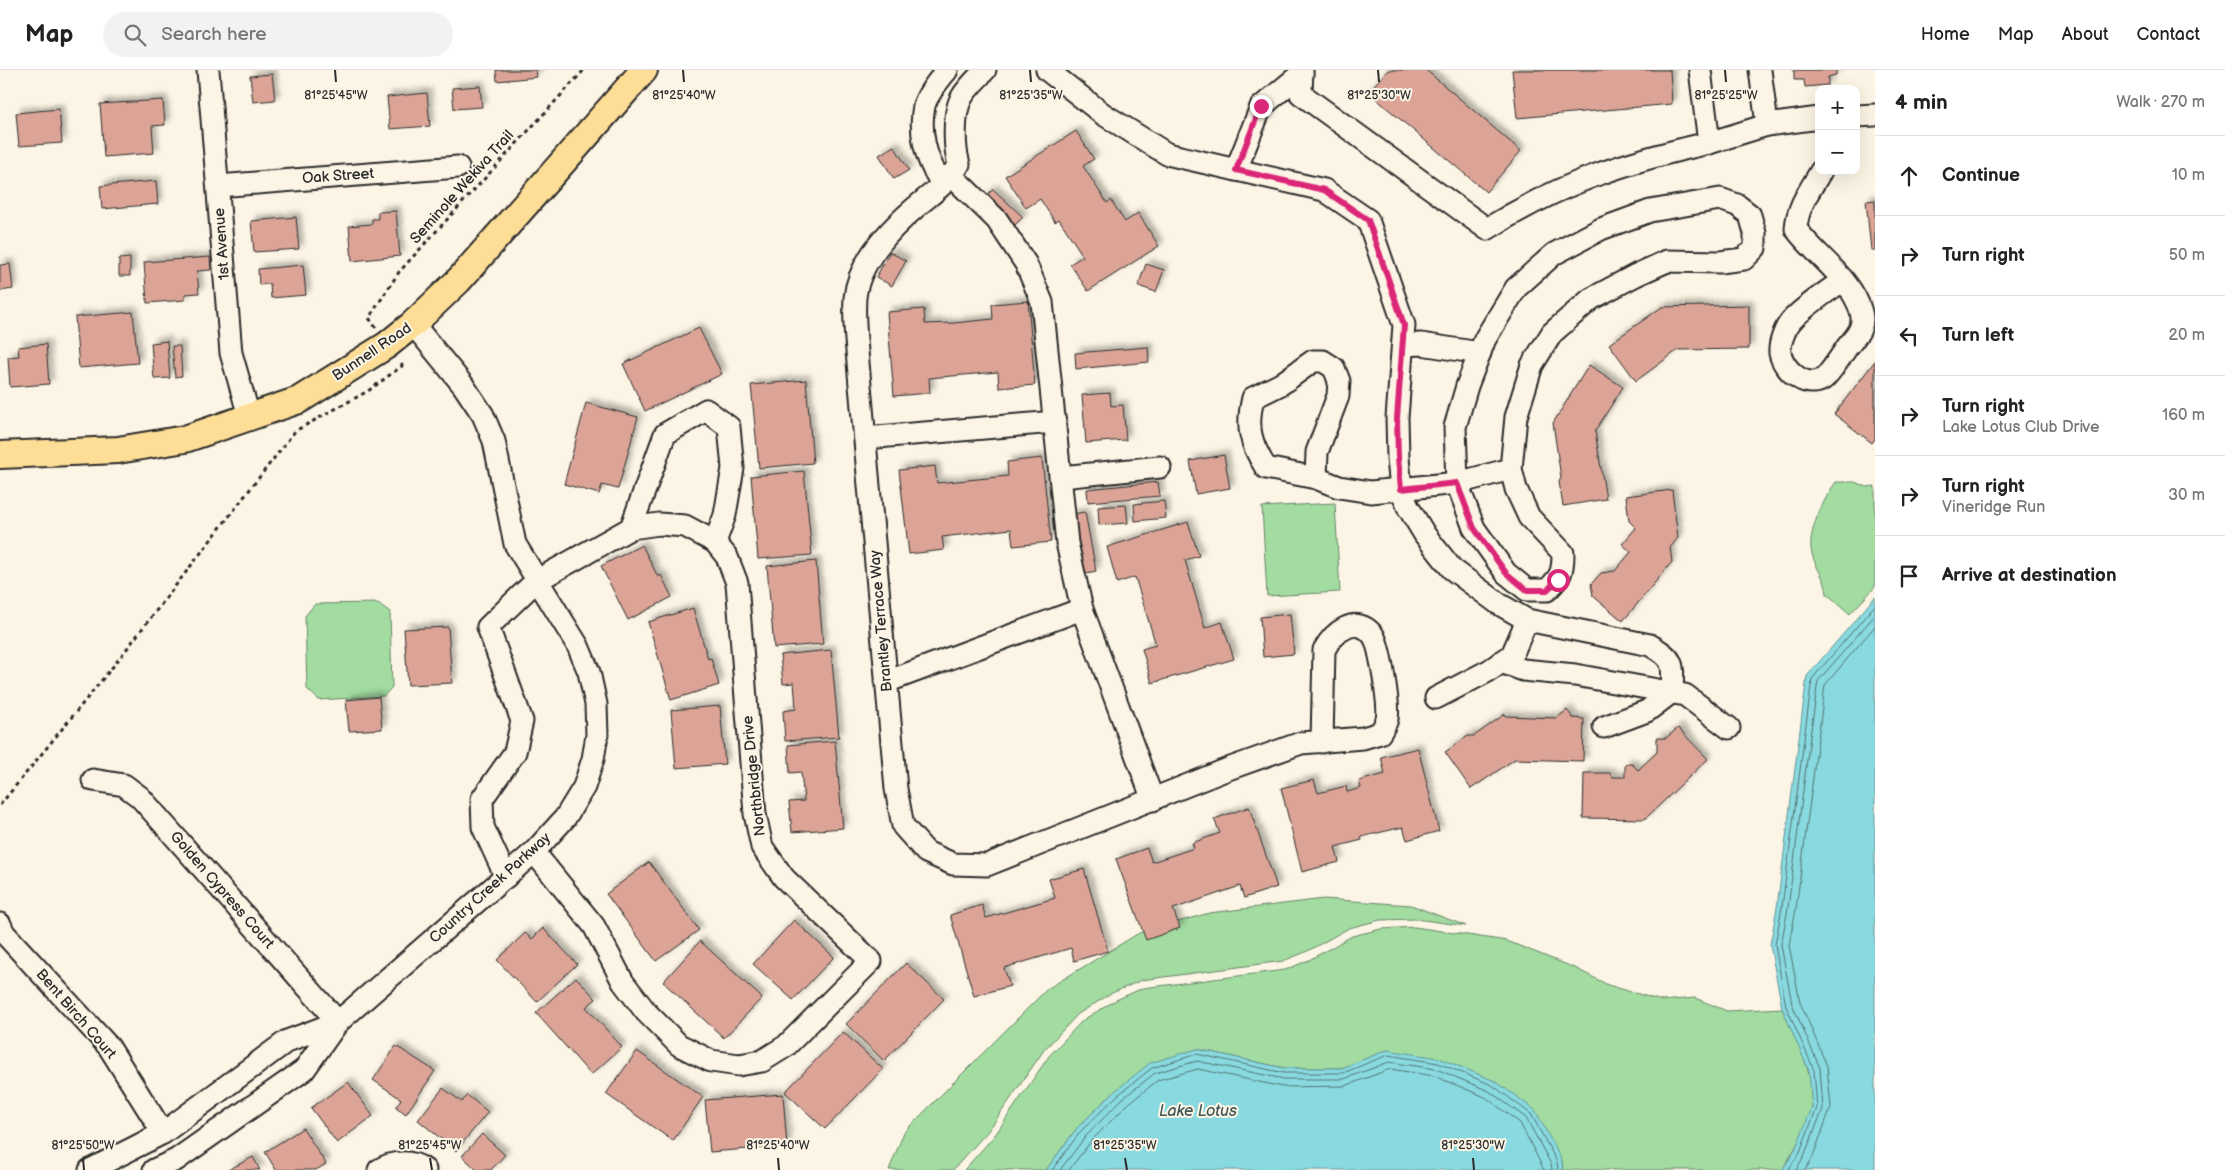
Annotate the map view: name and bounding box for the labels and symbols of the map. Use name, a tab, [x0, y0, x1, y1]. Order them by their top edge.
text: 81°25'45"W	[304, 88, 368, 103]
text: 81°25'40"W	[652, 88, 716, 103]
text: 81°25'35"W	[999, 88, 1063, 103]
text: 81°25'30"W	[1347, 88, 1411, 103]
text: 81°25'25"W	[1694, 88, 1758, 103]
route end	[1250, 95, 1273, 118]
street label: Seminole Wekiva Trail	[406, 126, 518, 248]
street label: Oak Street	[301, 164, 375, 188]
street label: 1st Avenue	[210, 207, 234, 281]
street label: Bunnell Road	[329, 319, 415, 385]
street label: Brantley Terrace Way	[865, 549, 897, 693]
route start	[1547, 569, 1570, 592]
street label: Northbridge Drive	[738, 715, 770, 837]
street label: Golden Cypress Court	[166, 827, 279, 953]
street label: Country Creek Parkway	[425, 828, 555, 948]
street label: Bent Birch Court	[32, 965, 121, 1063]
water label: Lake Lotus	[1159, 1102, 1237, 1121]
text: 81°25'50"W	[51, 1138, 115, 1153]
text: 81°25'45"W	[398, 1138, 462, 1153]
text: 81°25'40"W	[746, 1138, 810, 1153]
text: 81°25'35"W	[1093, 1138, 1157, 1153]
text: 81°25'30"W	[1441, 1138, 1505, 1153]

